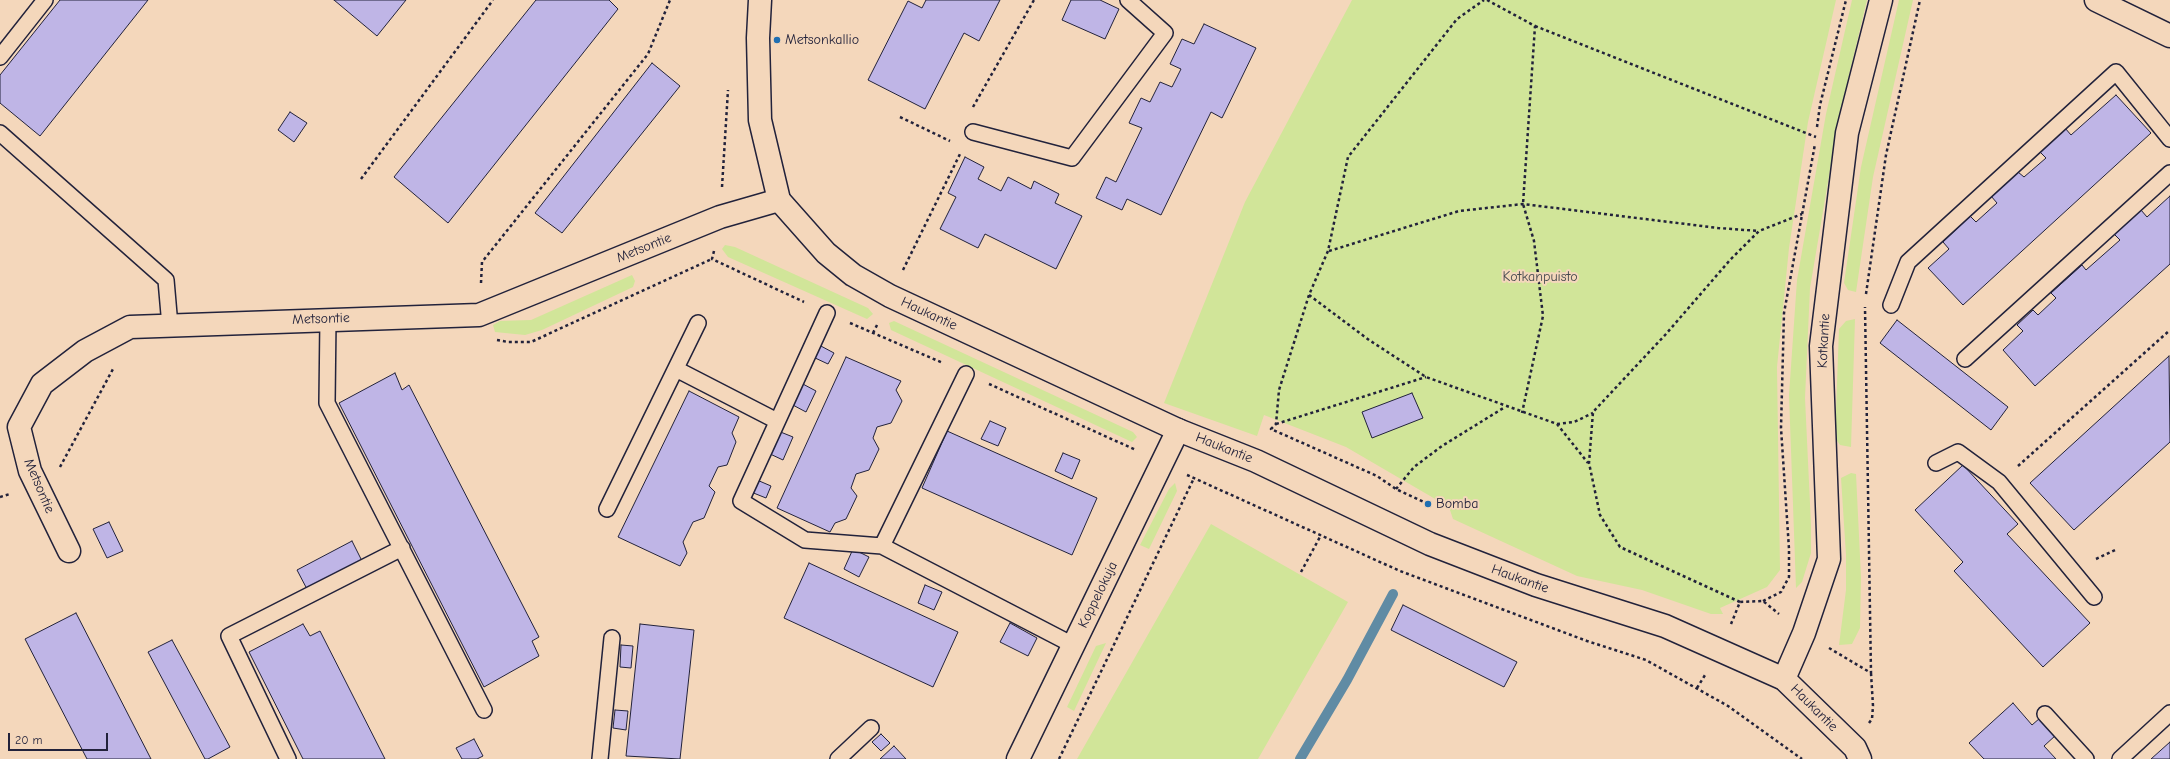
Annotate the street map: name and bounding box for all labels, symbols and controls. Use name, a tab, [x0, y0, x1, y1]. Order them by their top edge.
place label: Metsonkallio	[785, 32, 859, 48]
marker: Metsonkallio	[772, 35, 782, 45]
street label: Metsontie	[614, 229, 674, 267]
park label: Kotkanpuisto	[1502, 269, 1578, 285]
street label: Haukantie	[898, 294, 960, 334]
street label: Metsontie	[292, 310, 350, 328]
street label: Kotkantie	[1814, 313, 1834, 369]
street label: Haukantie	[1193, 429, 1255, 467]
street label: Metsontie	[20, 456, 58, 516]
place label: Bomba	[1436, 496, 1478, 512]
marker: Bomba	[1423, 499, 1433, 509]
street label: Koppelokuja	[1075, 559, 1121, 631]
street label: Haukantie	[1489, 561, 1551, 597]
street label: Haukantie	[1787, 681, 1841, 735]
scale bar	[10, 725, 110, 751]
text: 20 m	[15, 733, 43, 747]

